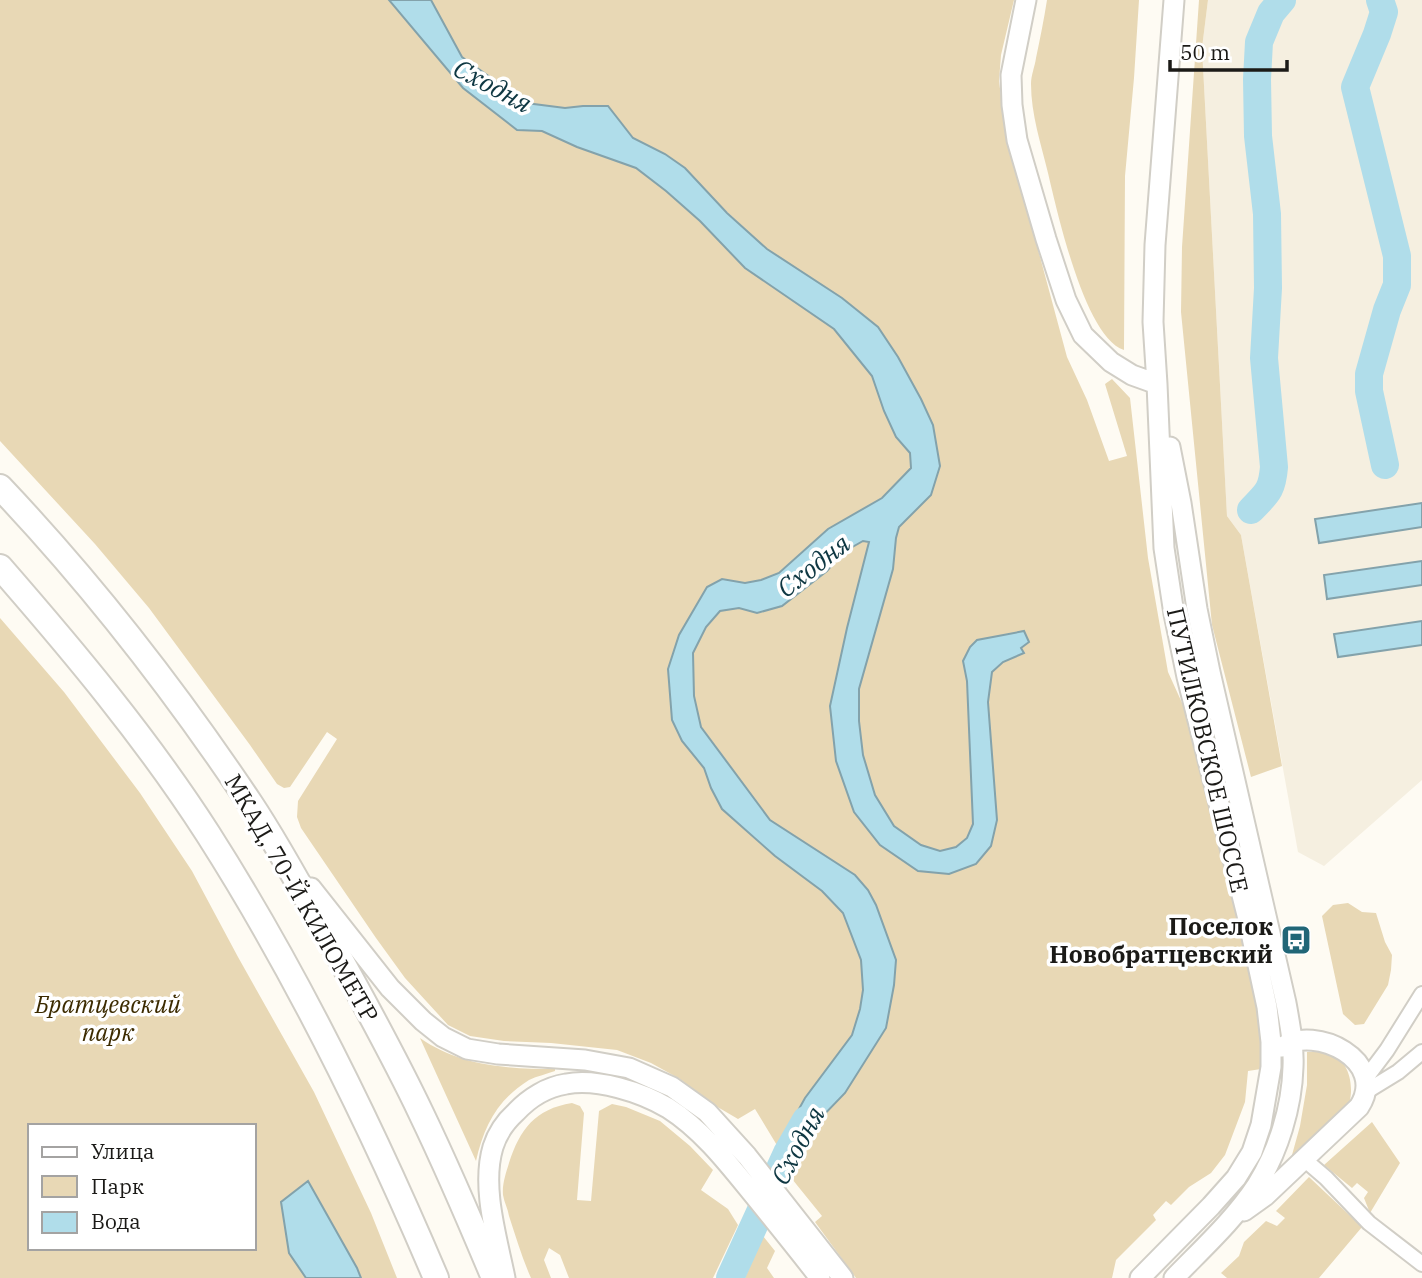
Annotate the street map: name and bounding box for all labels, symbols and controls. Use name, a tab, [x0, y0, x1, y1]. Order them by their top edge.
scale bar	[1170, 28, 1287, 72]
text: 50 m	[1180, 38, 1230, 66]
water label: Сходня	[448, 50, 538, 120]
water label: Сходня	[769, 526, 857, 604]
street label: ПУТИЛКОВСКОЕ ШОССЕ	[1160, 604, 1256, 896]
street label: МКАД, 70-Й КИЛОМЕТР	[218, 768, 386, 1028]
place label: Поселок Новобратцевский	[1049, 910, 1273, 970]
bus stop icon: Поселок Новобратцевский	[1279, 923, 1313, 957]
park label: Братцевский парк	[34, 988, 181, 1048]
water label: Сходня	[762, 1100, 832, 1190]
legend	[28, 1124, 256, 1250]
text: Улица	[91, 1137, 155, 1165]
text: Парк	[91, 1172, 144, 1200]
text: Вода	[91, 1207, 141, 1235]

